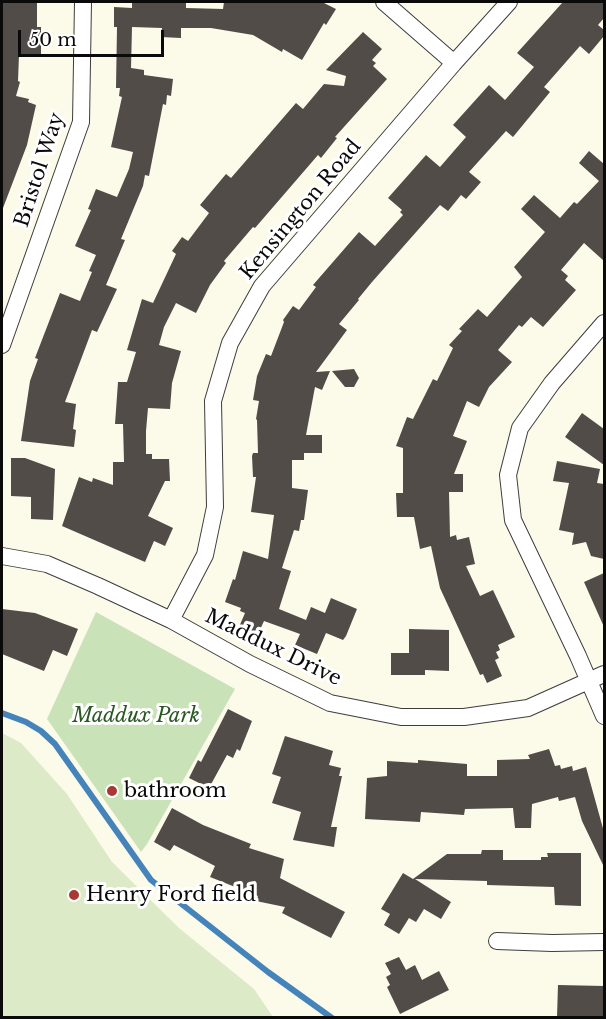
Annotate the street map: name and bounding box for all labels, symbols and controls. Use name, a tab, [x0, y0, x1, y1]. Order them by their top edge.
scale bar	[21, 18, 166, 56]
text: 50 m	[29, 29, 77, 51]
street label: Bristol Way	[10, 110, 70, 230]
street label: Kensington Road	[235, 135, 367, 285]
street label: Maddux Drive	[201, 605, 345, 691]
park label: Maddux Park	[72, 704, 200, 728]
place label: bathroom	[124, 779, 226, 803]
marker: bathroom	[105, 784, 119, 798]
place label: Henry Ford field	[86, 883, 256, 907]
marker: Henry Ford field	[67, 888, 81, 902]

